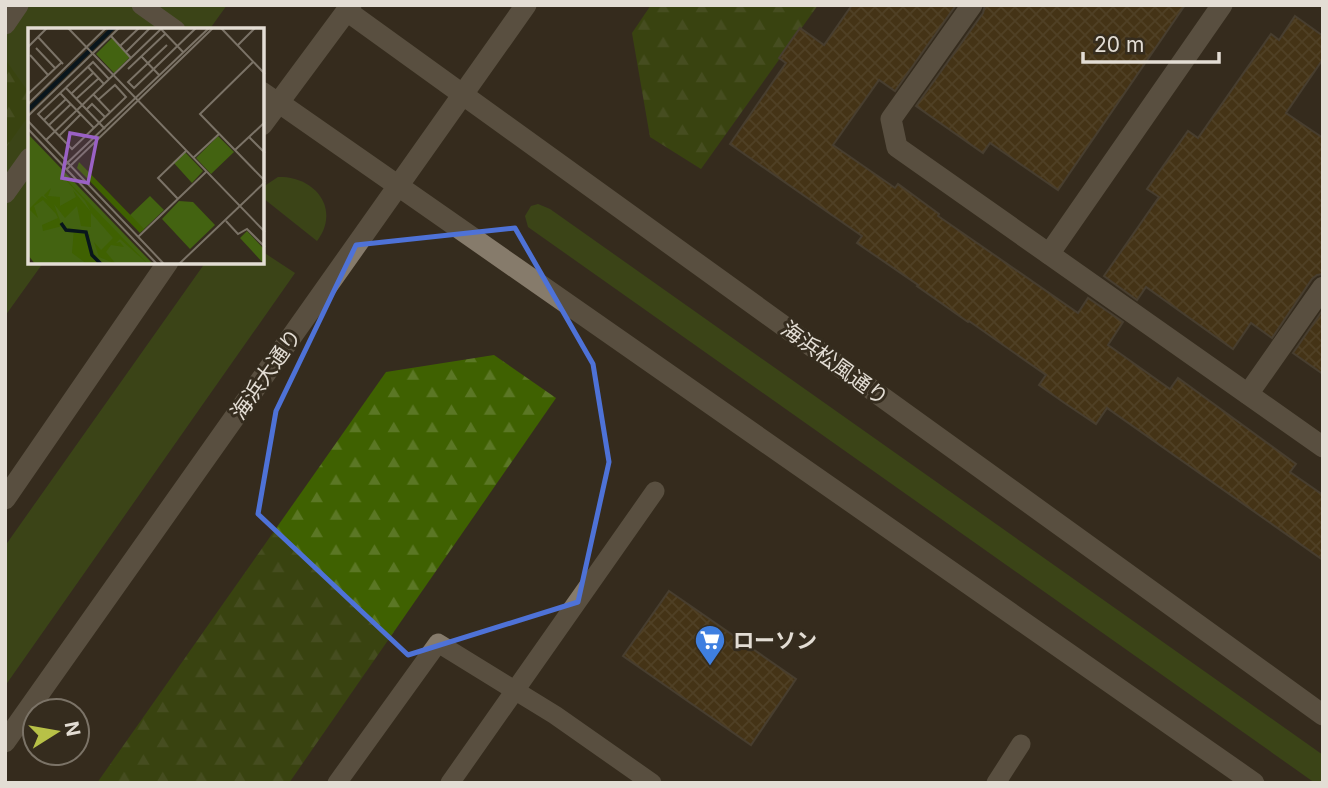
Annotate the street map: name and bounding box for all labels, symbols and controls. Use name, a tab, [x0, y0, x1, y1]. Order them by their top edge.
scale bar	[1083, 21, 1220, 65]
inset map	[28, 28, 264, 264]
text: 20 m	[1094, 32, 1144, 57]
street label: 海浜松風通り	[777, 316, 893, 410]
street label: 海浜大通り	[226, 324, 306, 424]
supermarket icon: ローソン	[693, 623, 727, 667]
place label: ローソン	[733, 628, 817, 653]
north arrow	[21, 697, 91, 767]
text: N	[60, 720, 85, 738]

